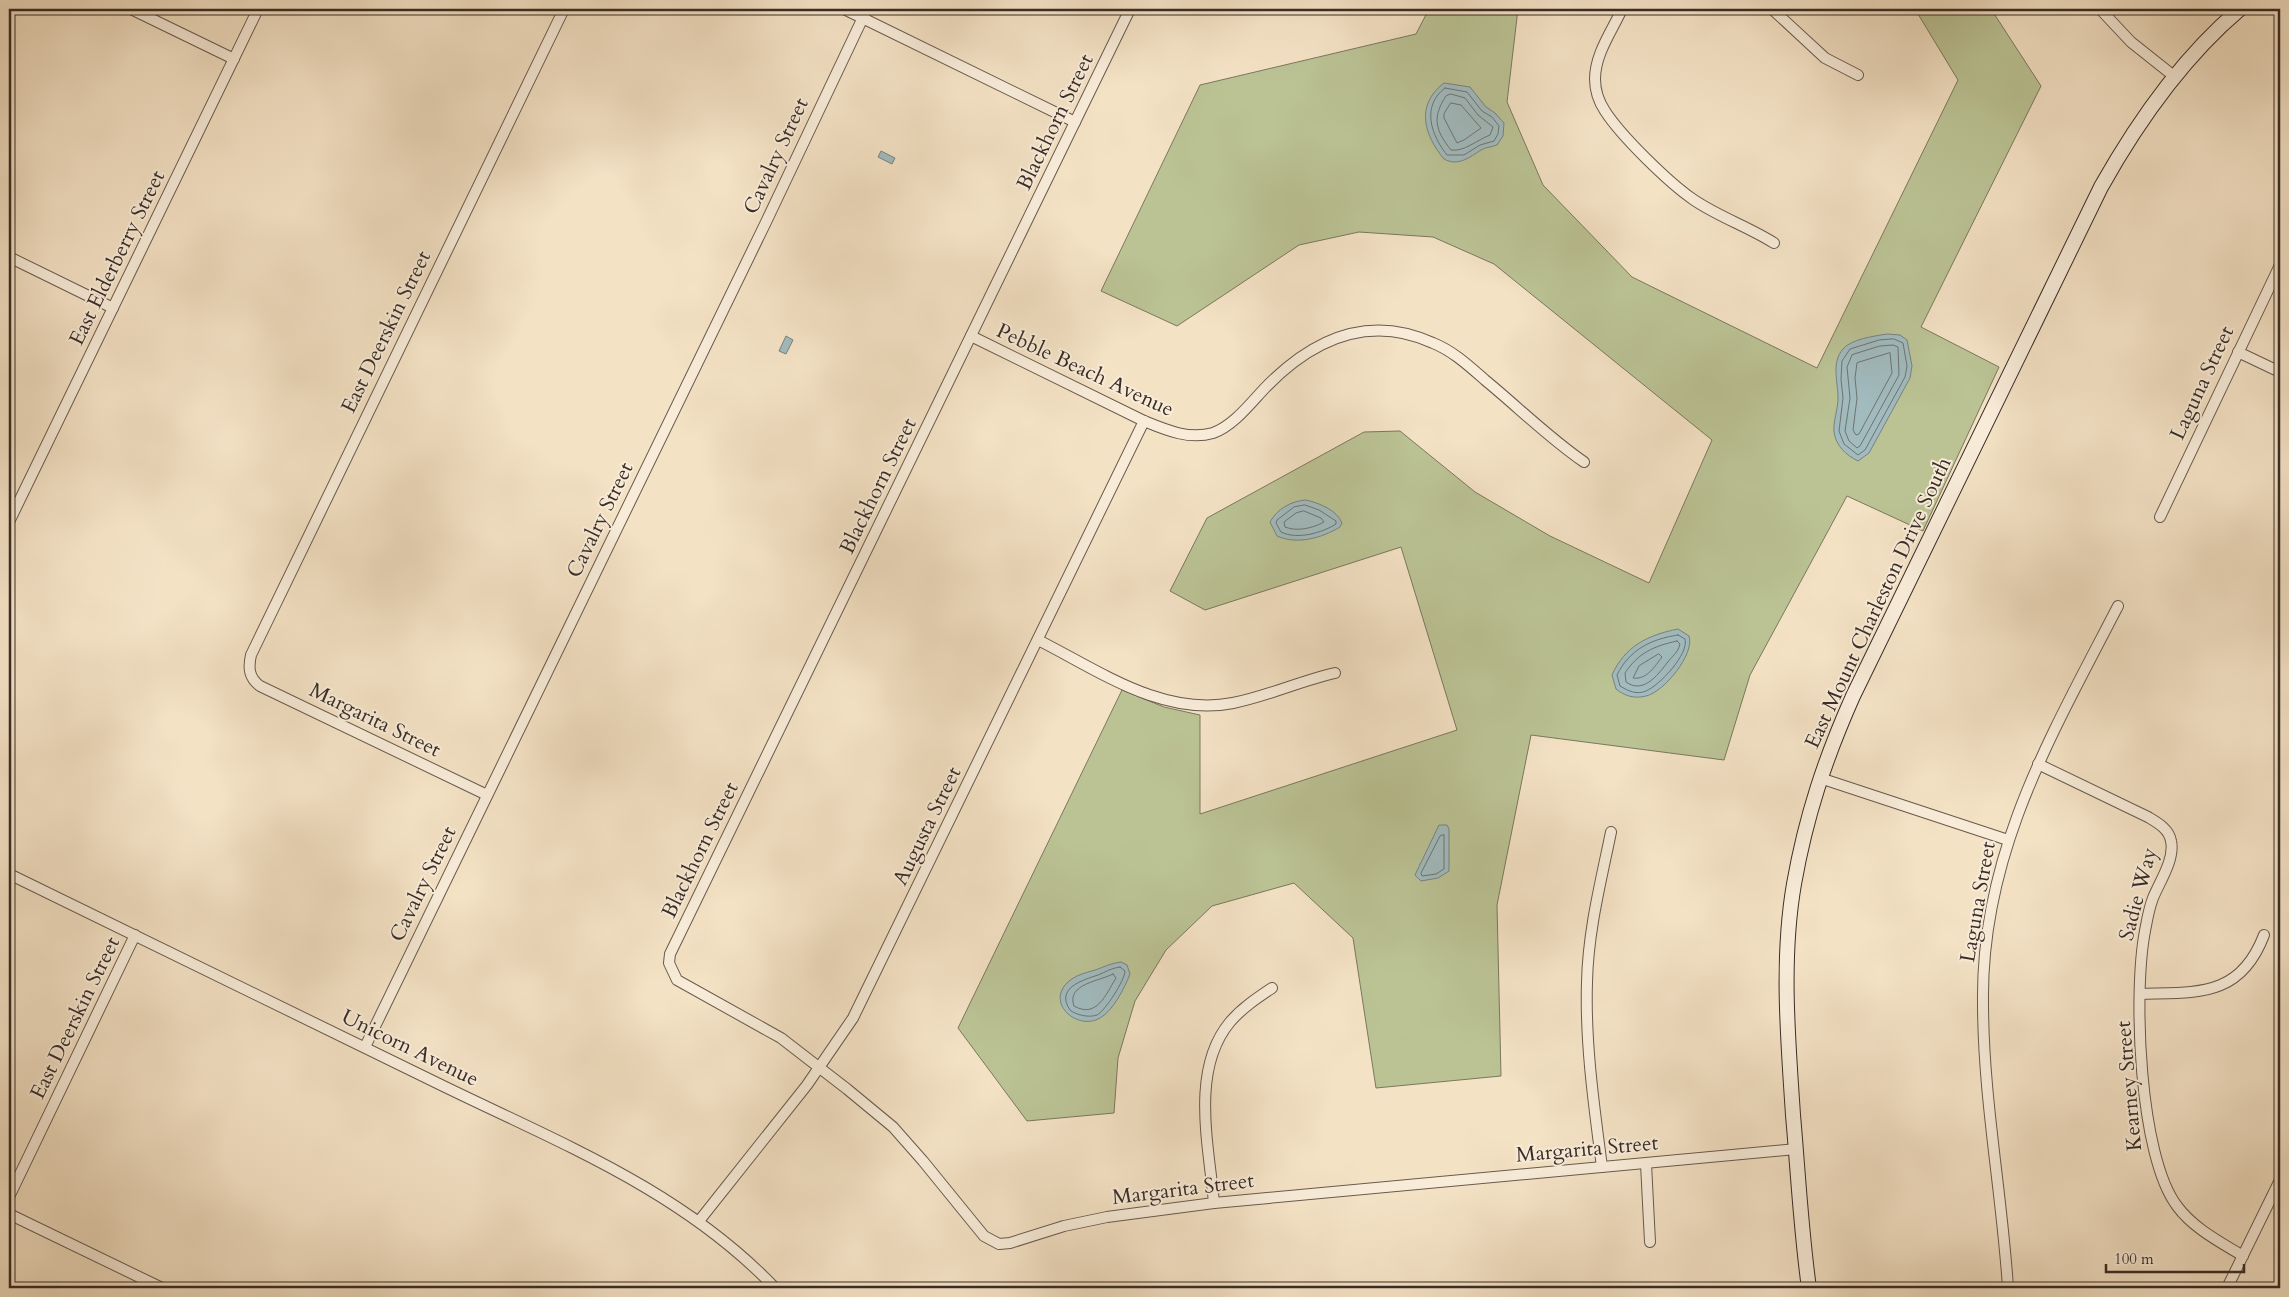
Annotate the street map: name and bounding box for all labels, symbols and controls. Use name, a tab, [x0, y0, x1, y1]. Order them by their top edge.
street label: Blackhorn Street	[1009, 49, 1101, 195]
street label: Cavalry Street	[736, 93, 816, 219]
street label: East Elderberry Street	[62, 165, 172, 350]
street label: East Deerskin Street	[334, 246, 438, 418]
street label: Pebble Beach Avenue	[992, 316, 1178, 424]
street label: Laguna Street	[2163, 321, 2241, 445]
street label: Blackhorn Street	[832, 413, 924, 559]
street label: East Mount Charleston Drive South	[1798, 452, 1959, 753]
street label: Cavalry Street	[560, 457, 641, 583]
street label: Margarita Street	[304, 676, 446, 764]
street label: Augusta Street	[886, 761, 968, 890]
street label: Blackhorn Street	[654, 777, 746, 923]
street label: Cavalry Street	[383, 821, 464, 947]
street label: Laguna Street	[1953, 839, 2003, 965]
street label: Sadie Way	[2112, 844, 2164, 944]
street label: East Deerskin Street	[23, 932, 127, 1104]
street label: Unicorn Avenue	[337, 1002, 483, 1094]
street label: Kearney Street	[2109, 1019, 2149, 1152]
street label: Margarita Street	[1515, 1128, 1660, 1170]
street label: Margarita Street	[1110, 1166, 1256, 1212]
scale bar	[2106, 1242, 2244, 1274]
text: 100 m	[2114, 1249, 2154, 1269]

